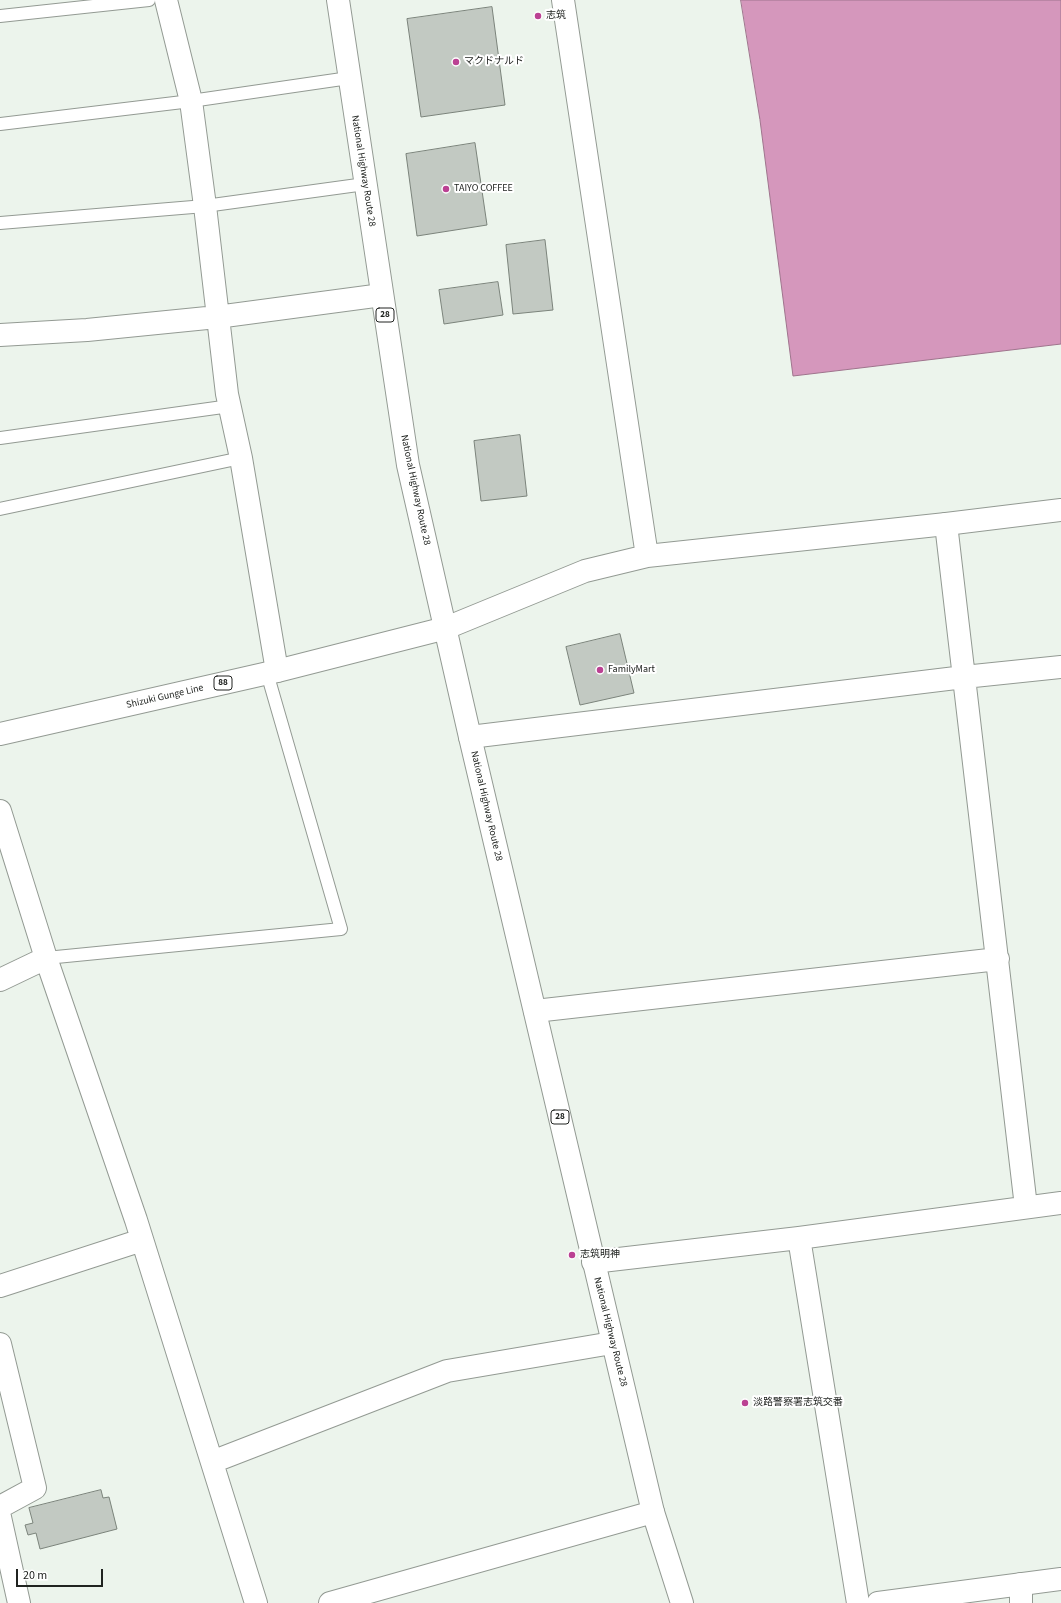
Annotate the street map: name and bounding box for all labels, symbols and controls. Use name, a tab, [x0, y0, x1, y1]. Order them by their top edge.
place label: 志筑	[546, 10, 566, 22]
marker: 志筑	[533, 11, 543, 21]
place label: マクドナルド	[464, 56, 524, 68]
marker: マクドナルド	[451, 57, 461, 67]
street label: National Highway Route 28	[348, 114, 378, 228]
place label: TAIYO COFFEE	[454, 183, 513, 195]
marker: TAIYO COFFEE	[441, 184, 451, 194]
road number: 28	[376, 308, 394, 322]
street label: National Highway Route 28	[397, 434, 433, 546]
place label: FamilyMart	[608, 664, 655, 676]
marker: FamilyMart	[595, 665, 605, 675]
road number: 88	[214, 676, 232, 690]
street label: Shizuki Gunge Line	[125, 682, 205, 712]
street label: National Highway Route 28	[467, 750, 505, 862]
road number: 28	[551, 1110, 569, 1124]
place label: 志筑明神	[580, 1249, 620, 1261]
marker: 志筑明神	[567, 1250, 577, 1260]
street label: National Highway Route 28	[591, 1276, 629, 1388]
place label: 淡路警察署志筑交番	[753, 1397, 843, 1409]
marker: 淡路警察署志筑交番	[740, 1398, 750, 1408]
scale bar	[18, 1561, 105, 1587]
text: 20 m	[23, 1567, 47, 1584]

